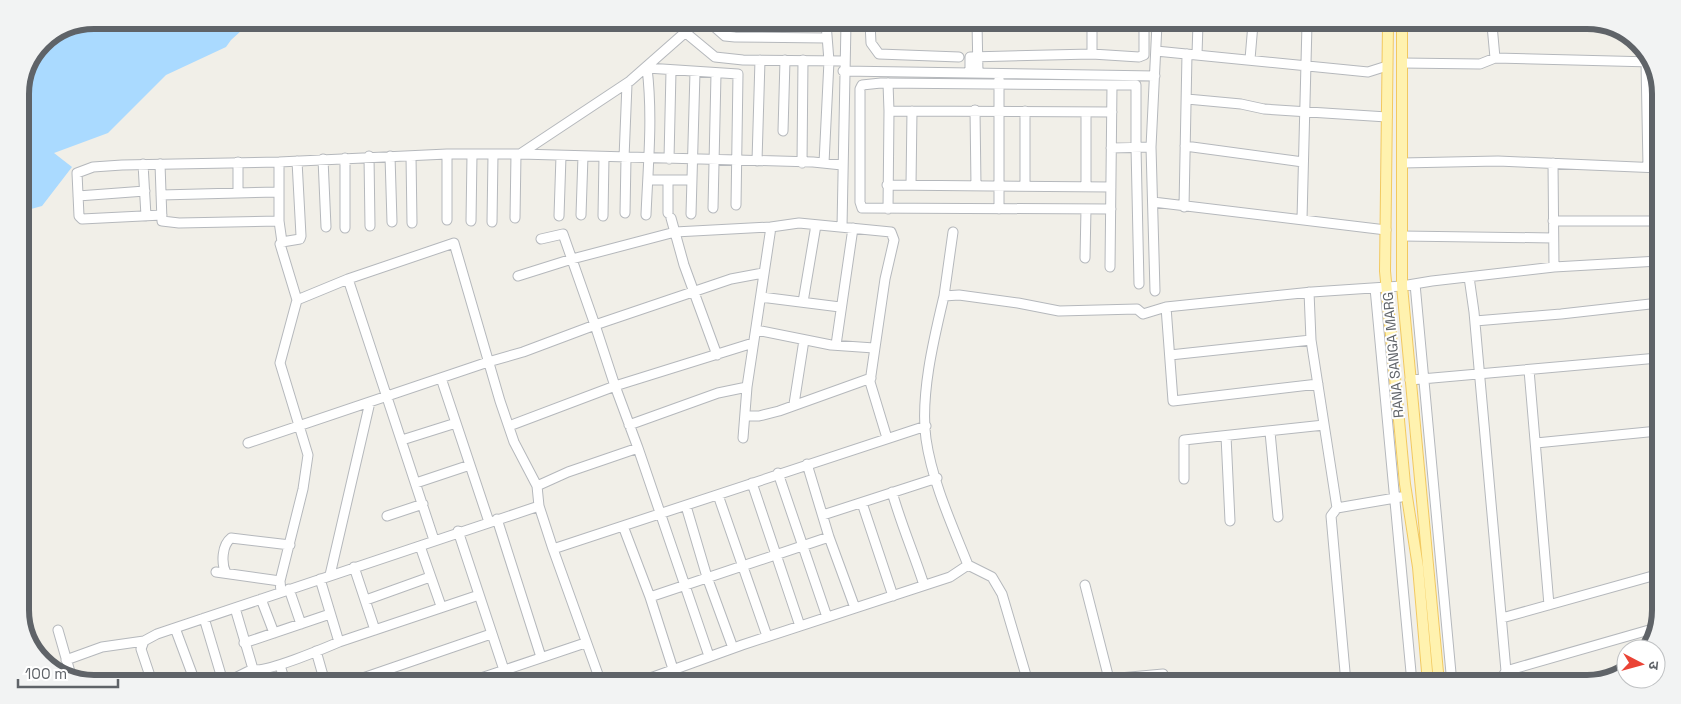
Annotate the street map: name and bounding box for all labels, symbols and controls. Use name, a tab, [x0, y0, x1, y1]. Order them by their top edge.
street label: RANA SANGA MARG	[1379, 291, 1407, 419]
north arrow	[1616, 639, 1666, 689]
scale bar	[18, 656, 118, 688]
text: उ	[1644, 660, 1663, 671]
text: 100 m	[25, 664, 67, 683]

